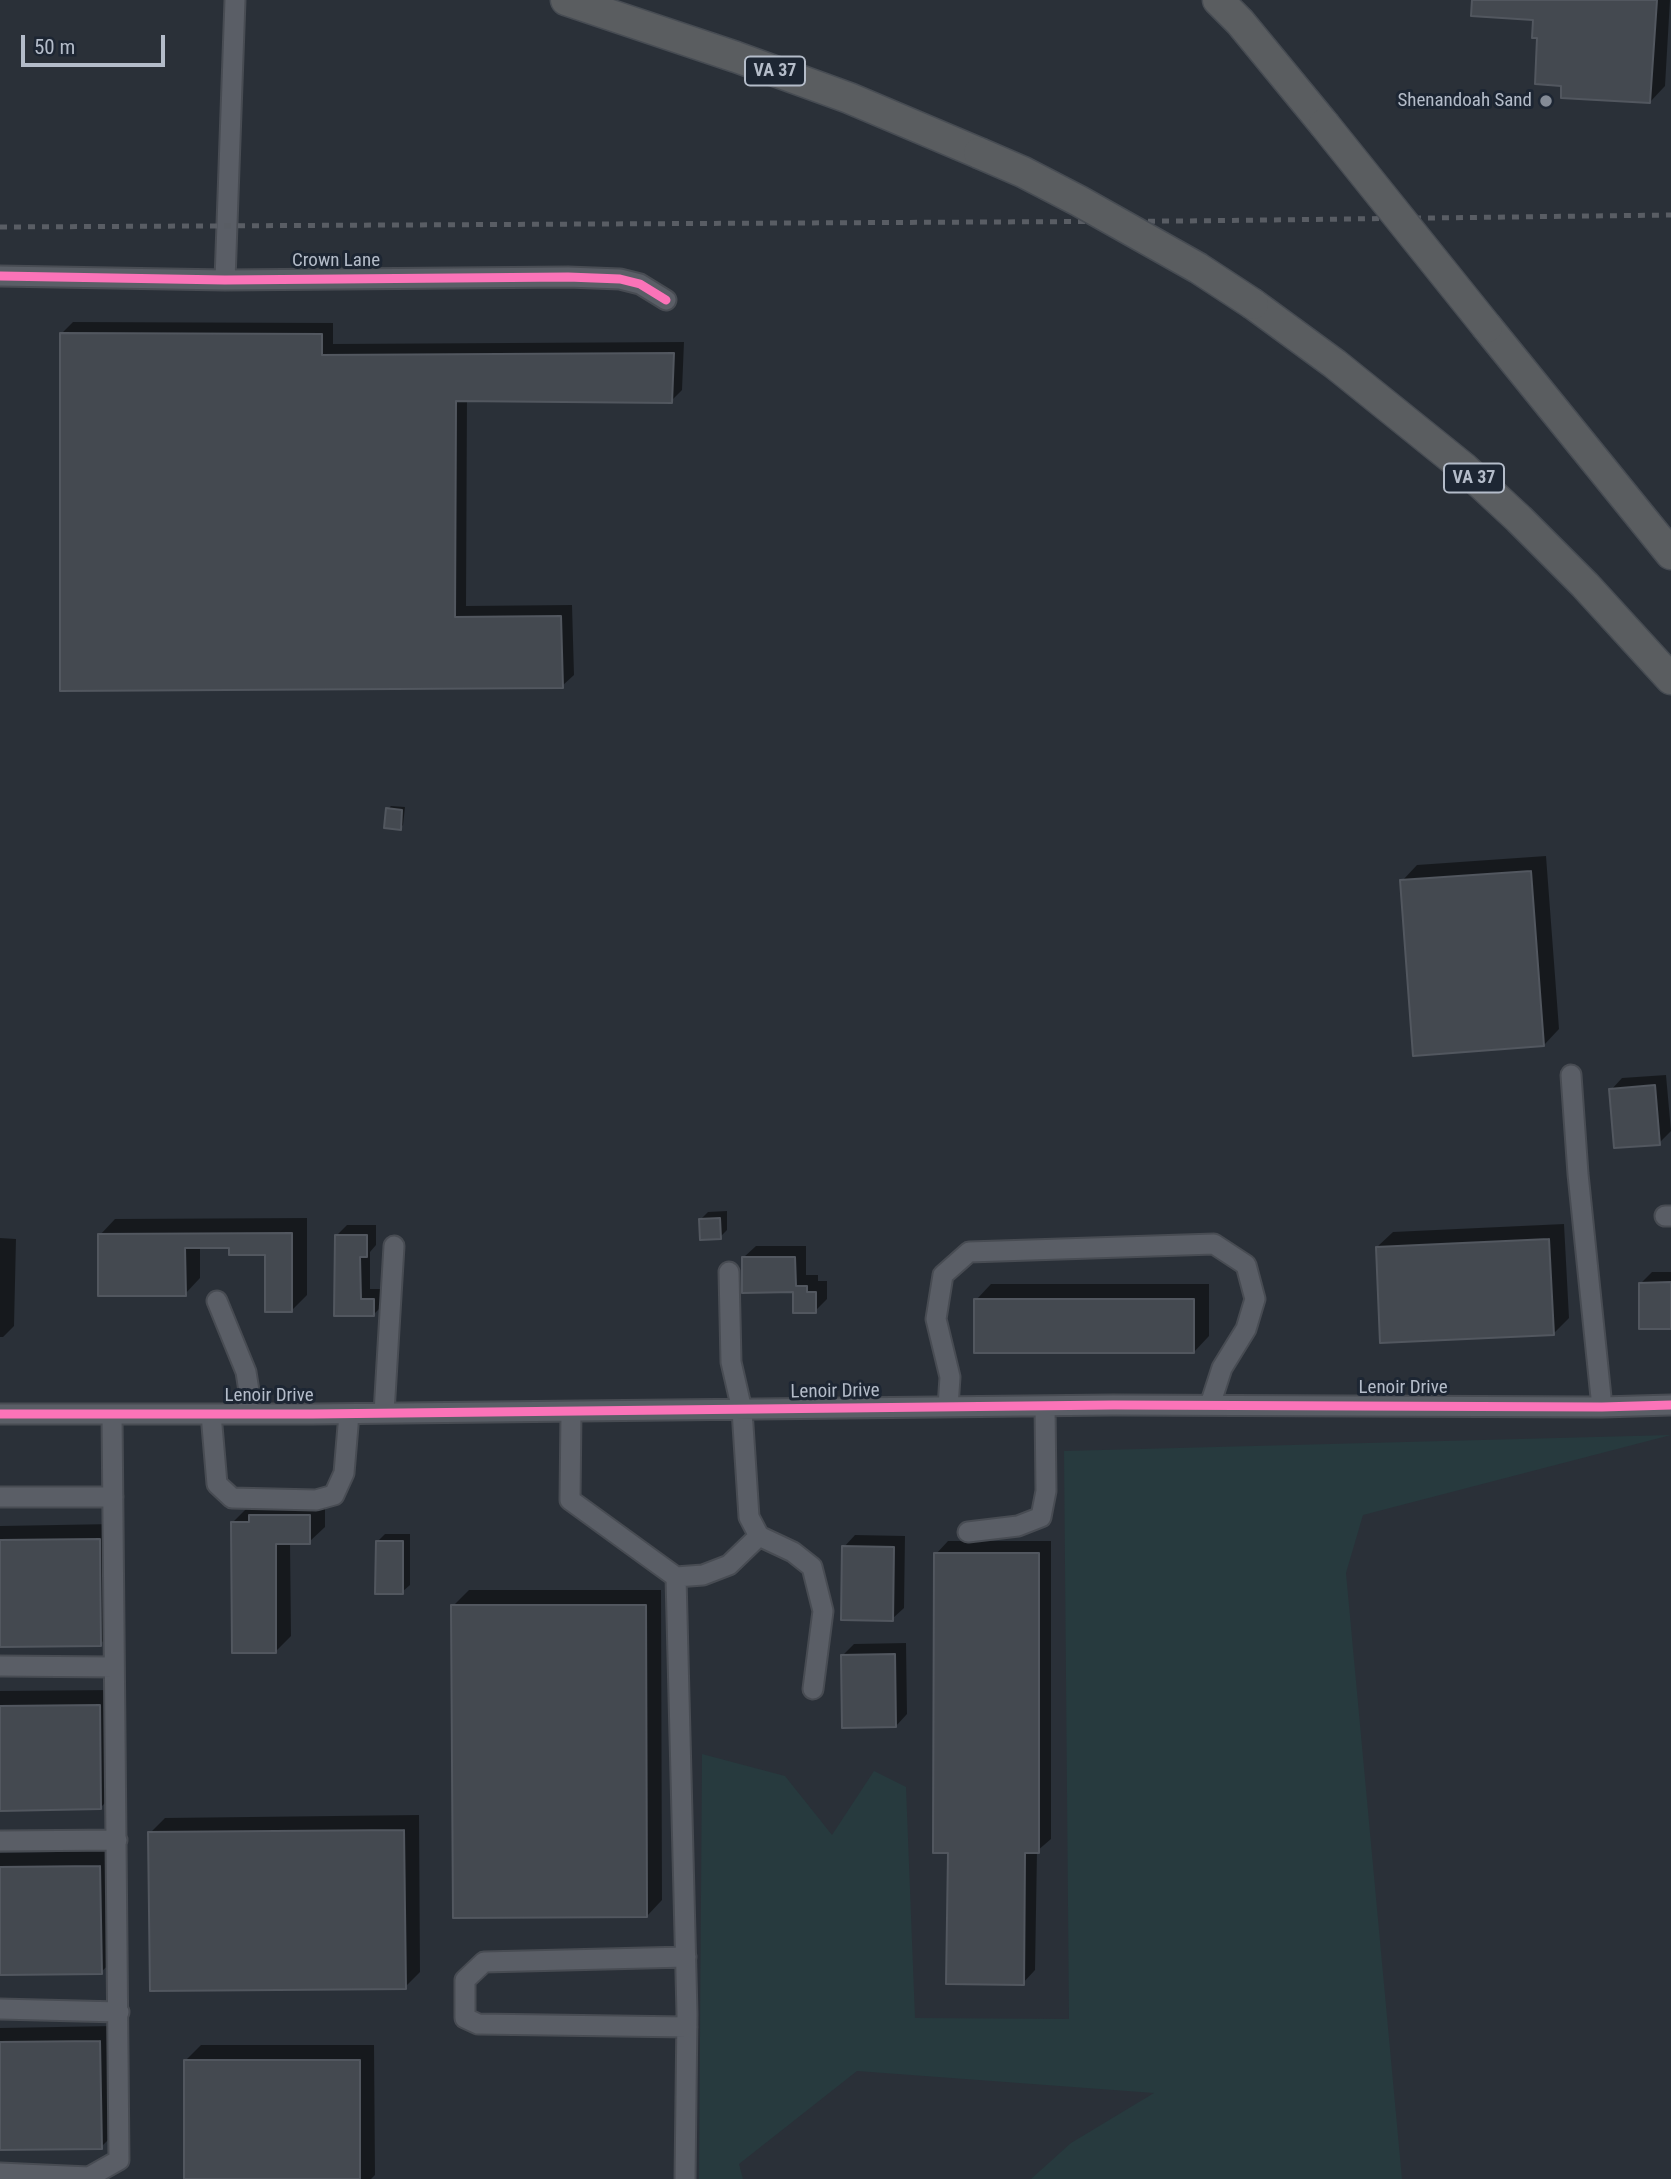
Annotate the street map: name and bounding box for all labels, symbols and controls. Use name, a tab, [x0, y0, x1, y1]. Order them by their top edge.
scale bar	[24, 21, 168, 65]
text: 50 m	[34, 35, 75, 59]
road number: VA 37	[745, 56, 805, 86]
place label: Shenandoah Sand	[1397, 90, 1532, 112]
marker: Shenandoah Sand	[1538, 93, 1554, 109]
street label: Crown Lane	[292, 250, 380, 272]
road number: VA 37	[1444, 464, 1504, 492]
street label: Lenoir Drive	[1358, 1377, 1448, 1399]
street label: Lenoir Drive	[790, 1380, 880, 1404]
street label: Lenoir Drive	[224, 1385, 314, 1407]

